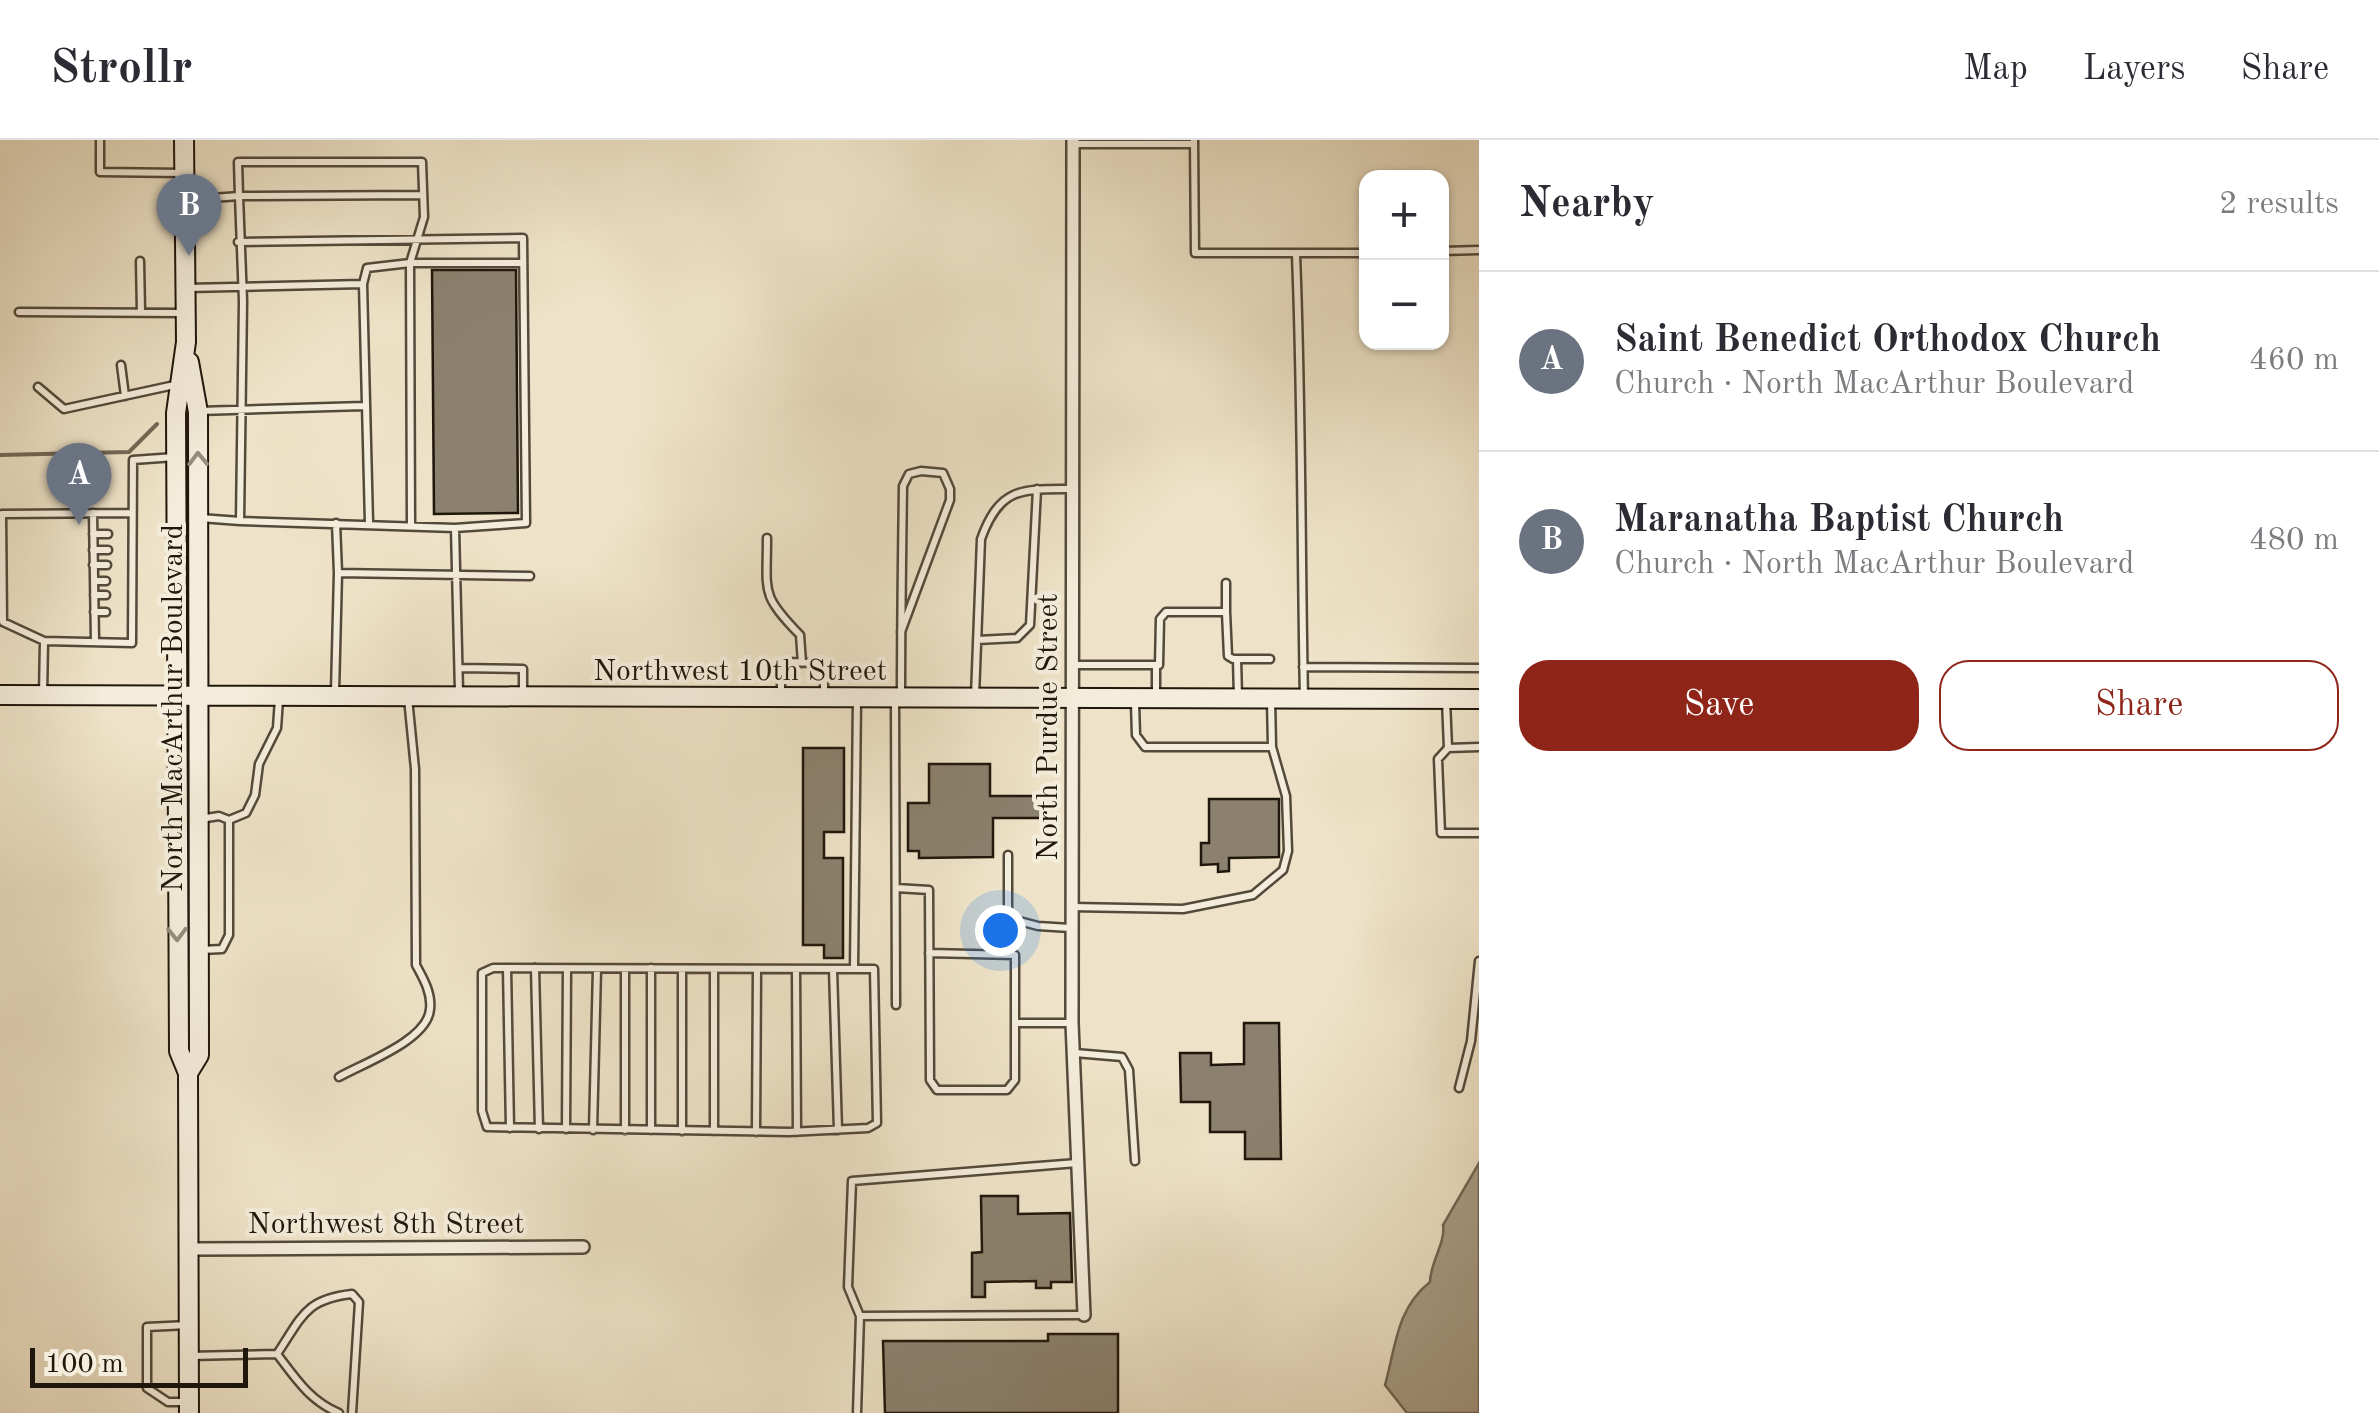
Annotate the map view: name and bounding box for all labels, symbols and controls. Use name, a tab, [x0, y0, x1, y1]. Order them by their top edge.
text: Strollr	[50, 45, 193, 93]
text: Map	[1963, 52, 2028, 87]
text: Layers	[2083, 52, 2186, 87]
text: Share	[2241, 52, 2329, 87]
map controls	[1359, 170, 1449, 350]
button: +	[1359, 170, 1449, 260]
pin: B	[156, 174, 222, 256]
text: Nearby	[1519, 184, 1655, 226]
text: 2 results	[2219, 189, 2339, 221]
button: −	[1359, 260, 1449, 350]
text: Saint Benedict Orthodox Church	[1614, 322, 2161, 360]
text: A	[1539, 345, 1564, 377]
text: 460 m	[2249, 345, 2339, 377]
text: Church · North MacArthur Boulevard	[1614, 369, 2134, 401]
pin: A	[46, 442, 112, 525]
one-way arrow	[188, 451, 209, 467]
text: Maranatha Baptist Church	[1614, 502, 2064, 540]
street label: North MacArthur Boulevard	[159, 524, 189, 892]
text: B	[1540, 525, 1563, 557]
text: 480 m	[2249, 525, 2339, 557]
text: Church · North MacArthur Boulevard	[1614, 549, 2134, 581]
street label: North Purdue Street	[1034, 593, 1064, 861]
street label: Northwest 10th Street	[593, 657, 887, 687]
button: Save	[1519, 660, 1919, 751]
button: Share	[1939, 660, 2339, 751]
your location	[975, 905, 1026, 956]
one-way arrow	[166, 928, 188, 943]
street label: Northwest 8th Street	[248, 1210, 524, 1240]
scale bar	[30, 1343, 248, 1388]
text: 100 m	[45, 1351, 124, 1379]

